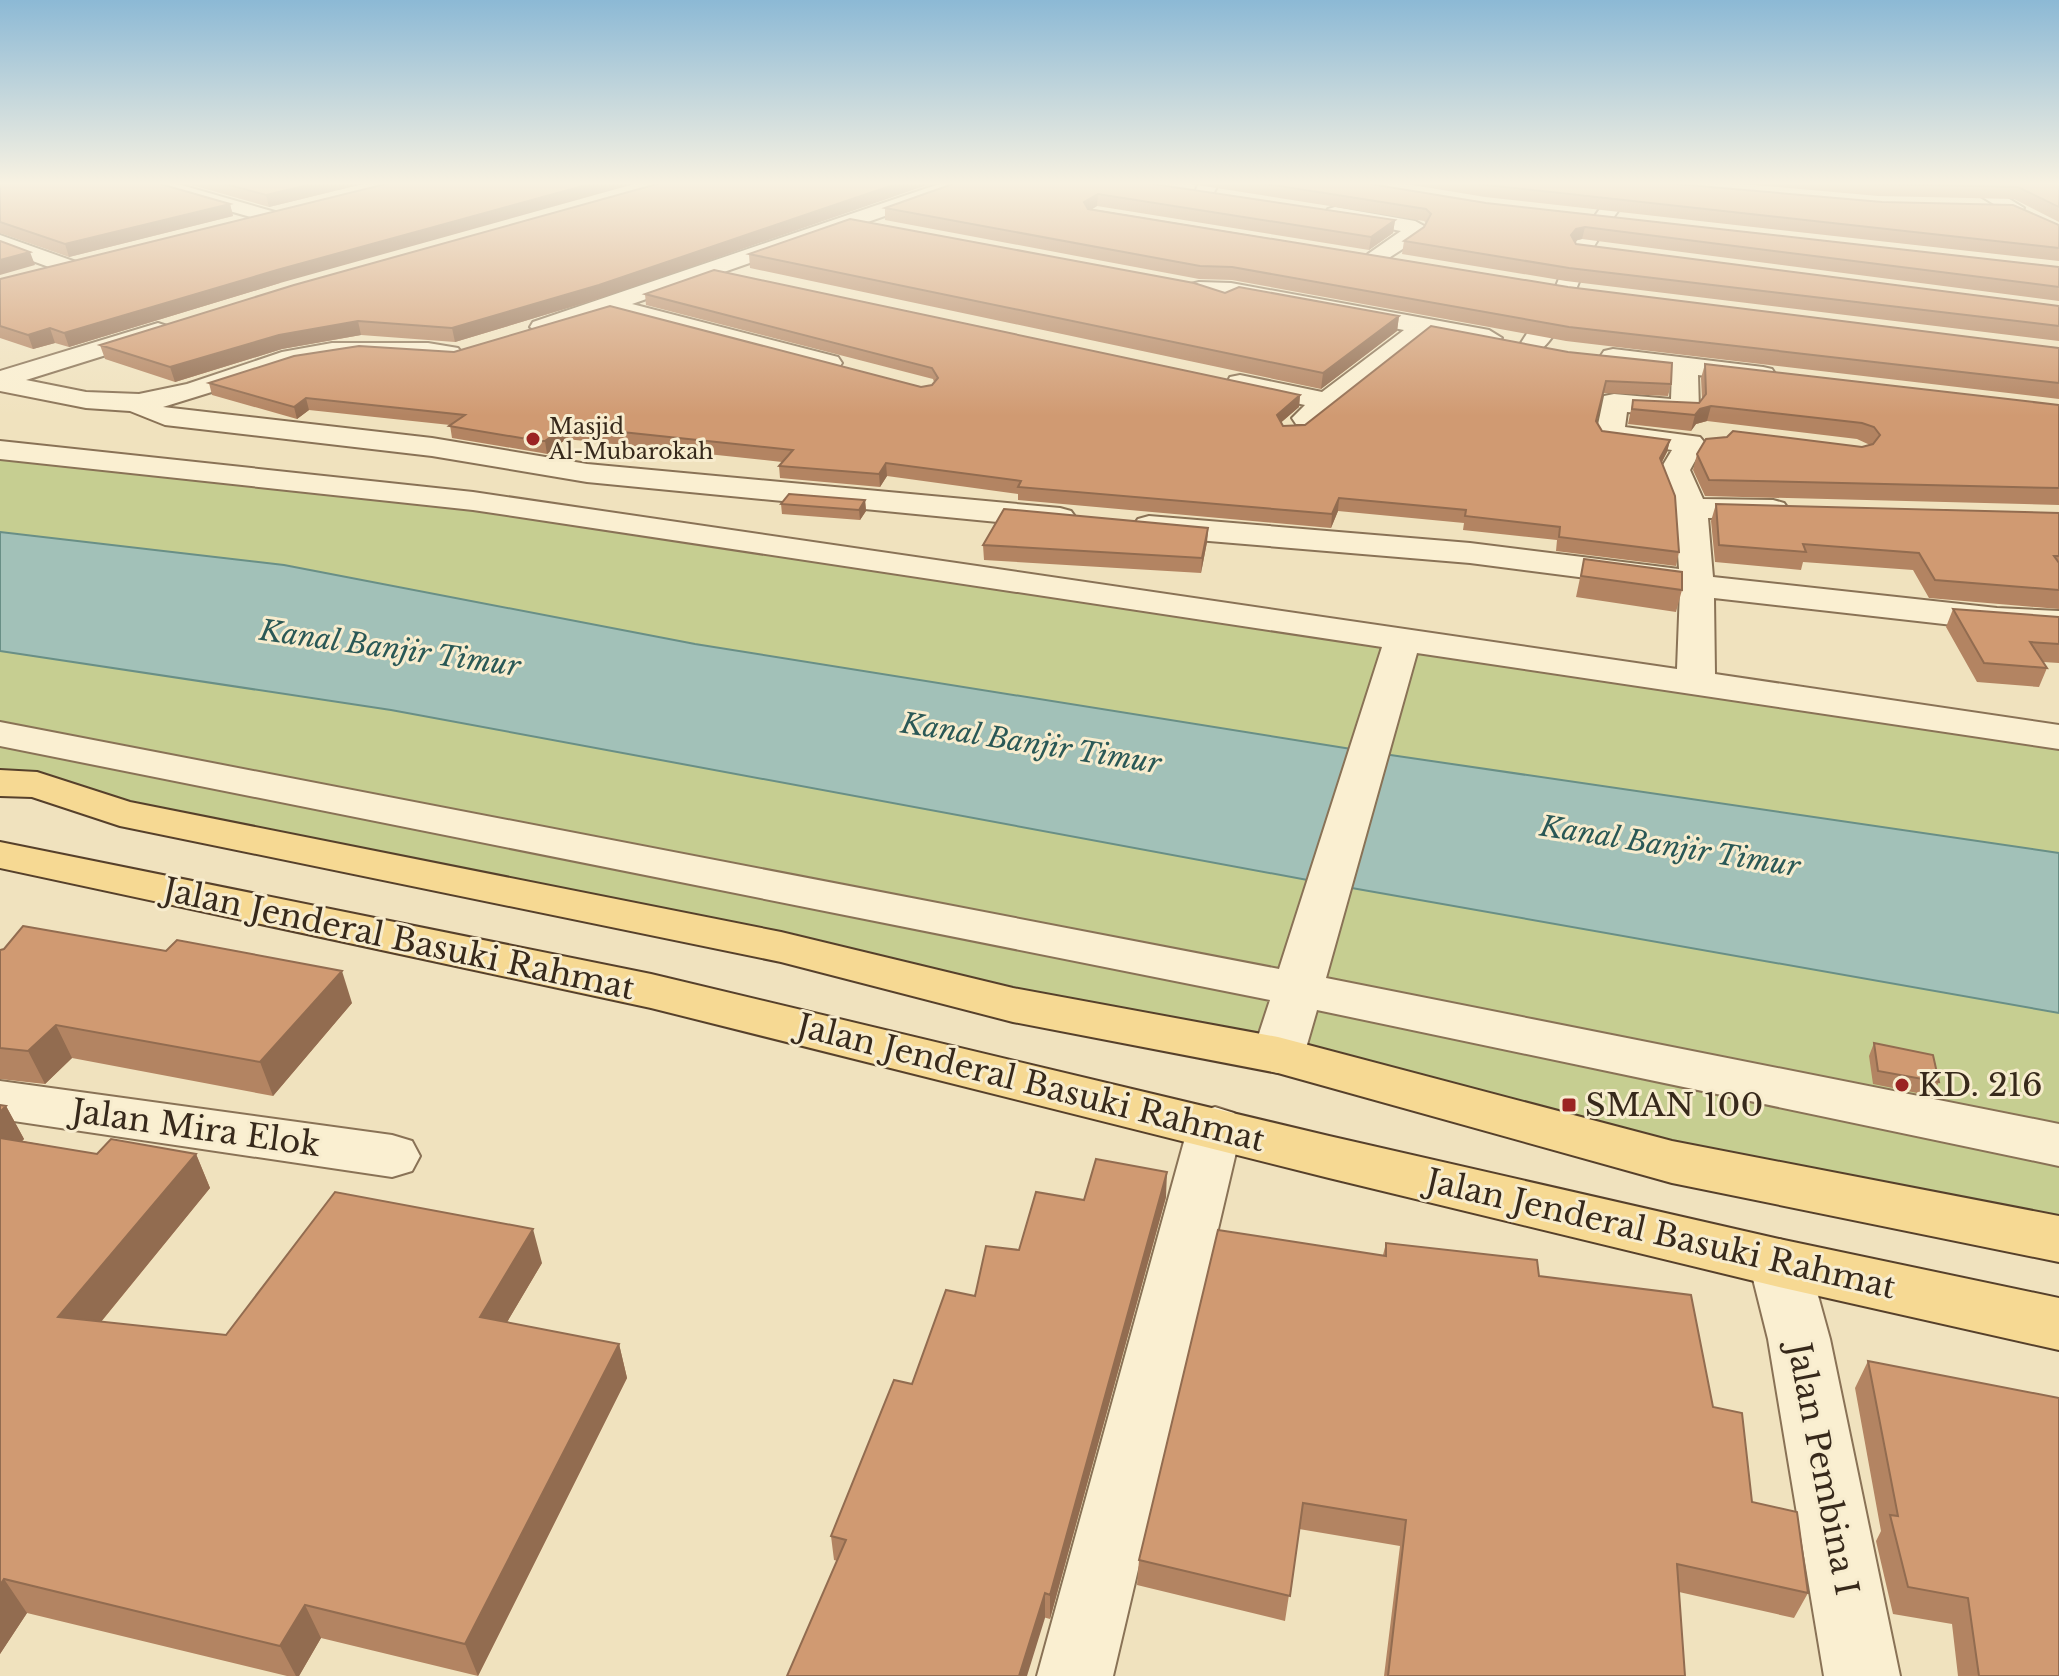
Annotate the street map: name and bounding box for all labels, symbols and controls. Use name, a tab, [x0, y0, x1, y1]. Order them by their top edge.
place label: Masjid Al-Mubarokah	[548, 413, 713, 465]
marker: Masjid Al-Mubarokah	[524, 430, 542, 448]
water label: Kanal Banjir Timur	[256, 613, 524, 684]
water label: Kanal Banjir Timur	[897, 705, 1165, 782]
water label: Kanal Banjir Timur	[1536, 808, 1804, 885]
street label: Jalan Jenderal Basuki Rahmat	[156, 869, 638, 1009]
street label: Jalan Jenderal Basuki Rahmat	[789, 1005, 1269, 1161]
place label: KD. 216	[1918, 1065, 2043, 1105]
marker: KD. 216	[1893, 1076, 1911, 1094]
place label: SMAN 100	[1585, 1085, 1763, 1125]
street label: Jalan Mira Elok	[65, 1090, 323, 1165]
marker: SMAN 100	[1560, 1096, 1578, 1114]
street label: Jalan Jenderal Basuki Rahmat	[1419, 1160, 1900, 1308]
street label: Jalan Pembina I	[1778, 1336, 1867, 1599]

